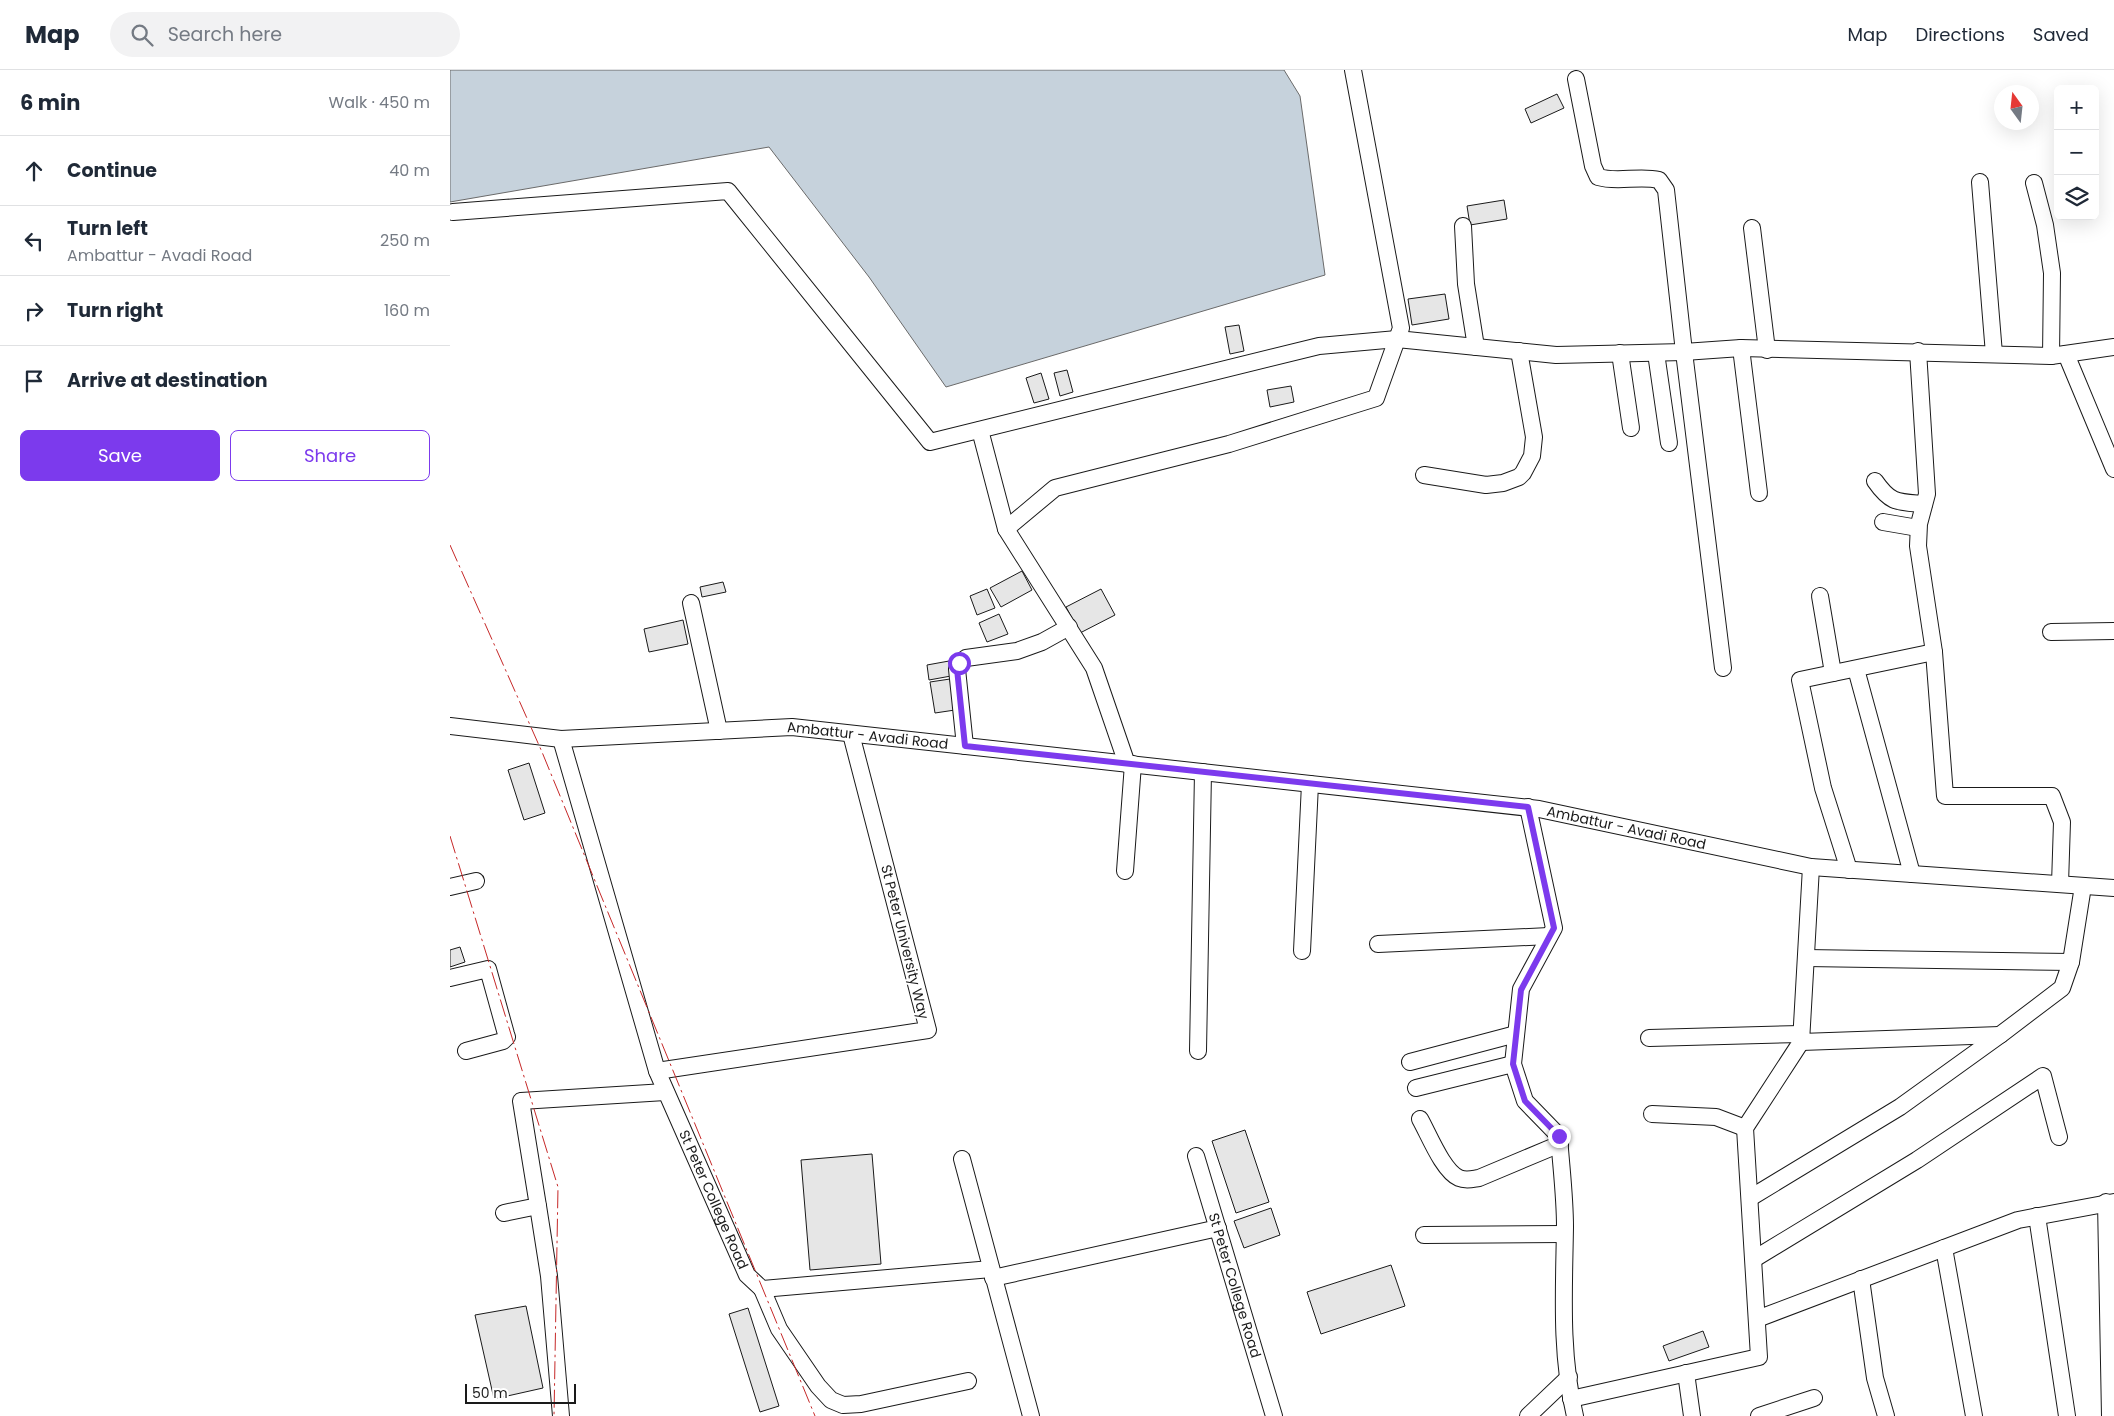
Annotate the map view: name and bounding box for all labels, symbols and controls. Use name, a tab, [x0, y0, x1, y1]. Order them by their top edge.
search box	[110, 12, 460, 57]
text: Map	[25, 18, 80, 51]
icon: search	[128, 21, 156, 49]
text: Search here	[168, 21, 282, 48]
text: Map	[1848, 22, 1887, 47]
text: Directions	[1915, 22, 2005, 47]
text: Saved	[2033, 22, 2089, 47]
north arrow	[1994, 85, 2039, 130]
map controls	[2054, 85, 2099, 220]
button: +	[2054, 85, 2099, 130]
text: 6 min	[20, 88, 80, 117]
text: Walk · 450 m	[329, 91, 430, 114]
button: −	[2054, 130, 2099, 175]
icon: ahead	[20, 157, 48, 185]
text: Continue	[67, 157, 157, 184]
text: 40 m	[389, 159, 430, 182]
button: layers	[2054, 175, 2099, 220]
text: Turn left	[67, 215, 148, 242]
icon: left	[20, 227, 48, 255]
text: 250 m	[380, 229, 430, 252]
text: Ambattur - Avadi Road	[67, 244, 252, 267]
icon: right	[20, 297, 48, 325]
text: Turn right	[67, 297, 163, 324]
text: 160 m	[384, 299, 430, 322]
icon: arrive	[20, 367, 48, 395]
text: Arrive at destination	[67, 367, 268, 394]
button: Save	[20, 430, 220, 481]
button: Share	[230, 430, 430, 481]
route start	[948, 652, 971, 675]
street label: Ambattur - Avadi Road	[786, 717, 949, 754]
street label: Ambattur - Avadi Road	[1545, 801, 1708, 854]
street label: St Peter University Way	[876, 863, 934, 1022]
route end	[1548, 1125, 1571, 1148]
street label: St Peter College Road	[674, 1127, 753, 1272]
street label: St Peter College Road	[1204, 1210, 1266, 1360]
scale bar	[465, 1381, 576, 1404]
text: 50 m	[472, 1383, 508, 1403]

